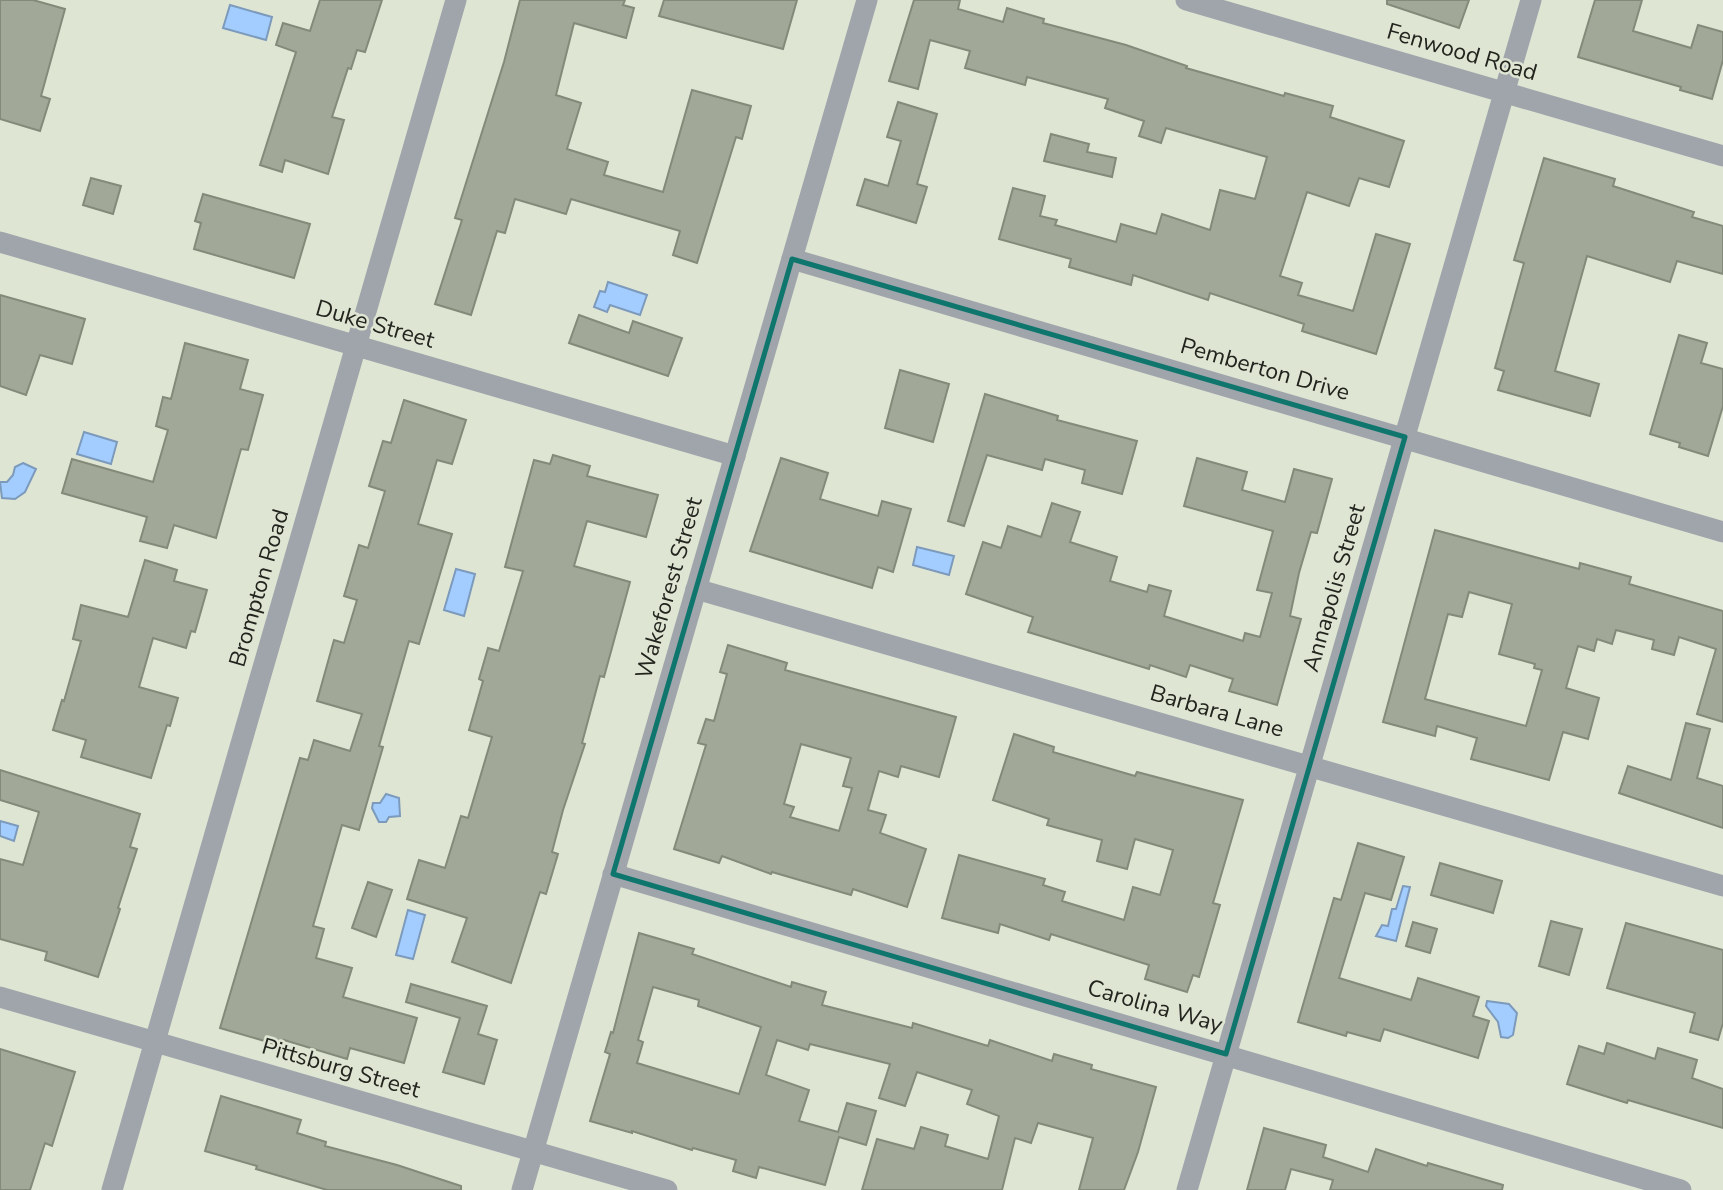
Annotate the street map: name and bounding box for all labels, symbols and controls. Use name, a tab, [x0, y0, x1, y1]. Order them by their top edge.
street label: Fenwood Road	[1383, 16, 1541, 88]
street label: Duke Street	[312, 292, 439, 356]
street label: Pemberton Drive	[1177, 330, 1353, 408]
street label: Wakeforest Street	[628, 493, 710, 683]
street label: Annapolis Street	[1295, 500, 1373, 675]
street label: Brompton Road	[222, 506, 296, 670]
street label: Barbara Lane	[1147, 677, 1287, 745]
street label: Carolina Way	[1084, 972, 1226, 1040]
street label: Pittsburg Street	[258, 1031, 425, 1106]

